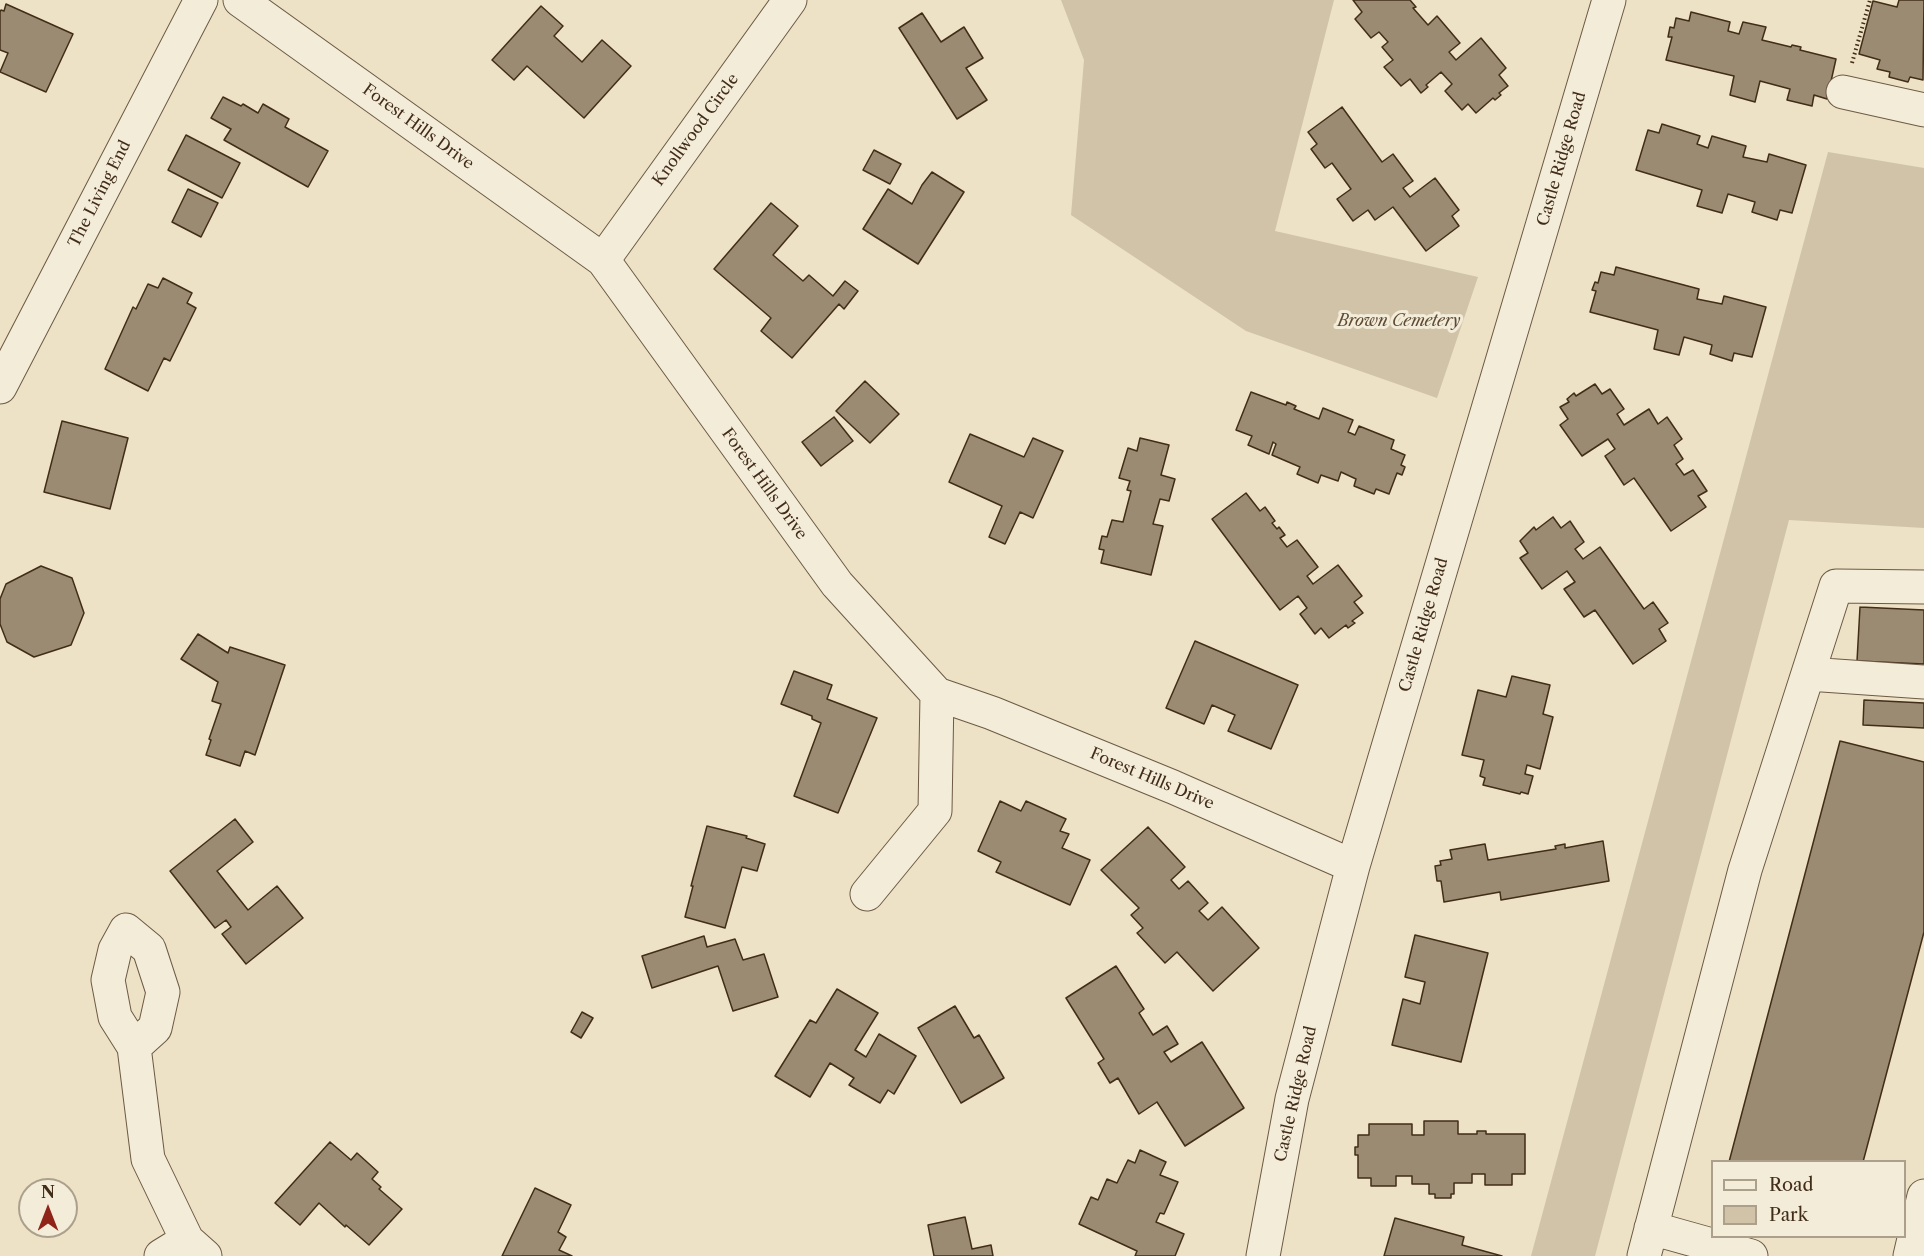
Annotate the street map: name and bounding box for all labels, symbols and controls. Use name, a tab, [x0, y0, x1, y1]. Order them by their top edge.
street label: Knollwood Circle	[649, 70, 743, 190]
street label: Forest Hills Drive	[359, 80, 477, 174]
street label: Castle Ridge Road	[1534, 90, 1590, 228]
street label: The Living End	[65, 137, 135, 251]
park label: Brown Cemetery	[1338, 311, 1460, 331]
street label: Forest Hills Drive	[717, 425, 811, 543]
street label: Castle Ridge Road	[1396, 556, 1452, 694]
street label: Forest Hills Drive	[1087, 744, 1217, 814]
street label: Castle Ridge Road	[1271, 1024, 1321, 1164]
legend	[1711, 1160, 1906, 1238]
text: Road	[1769, 1174, 1814, 1196]
north arrow	[18, 1178, 78, 1238]
text: N	[41, 1182, 55, 1202]
text: Park	[1769, 1204, 1808, 1226]

